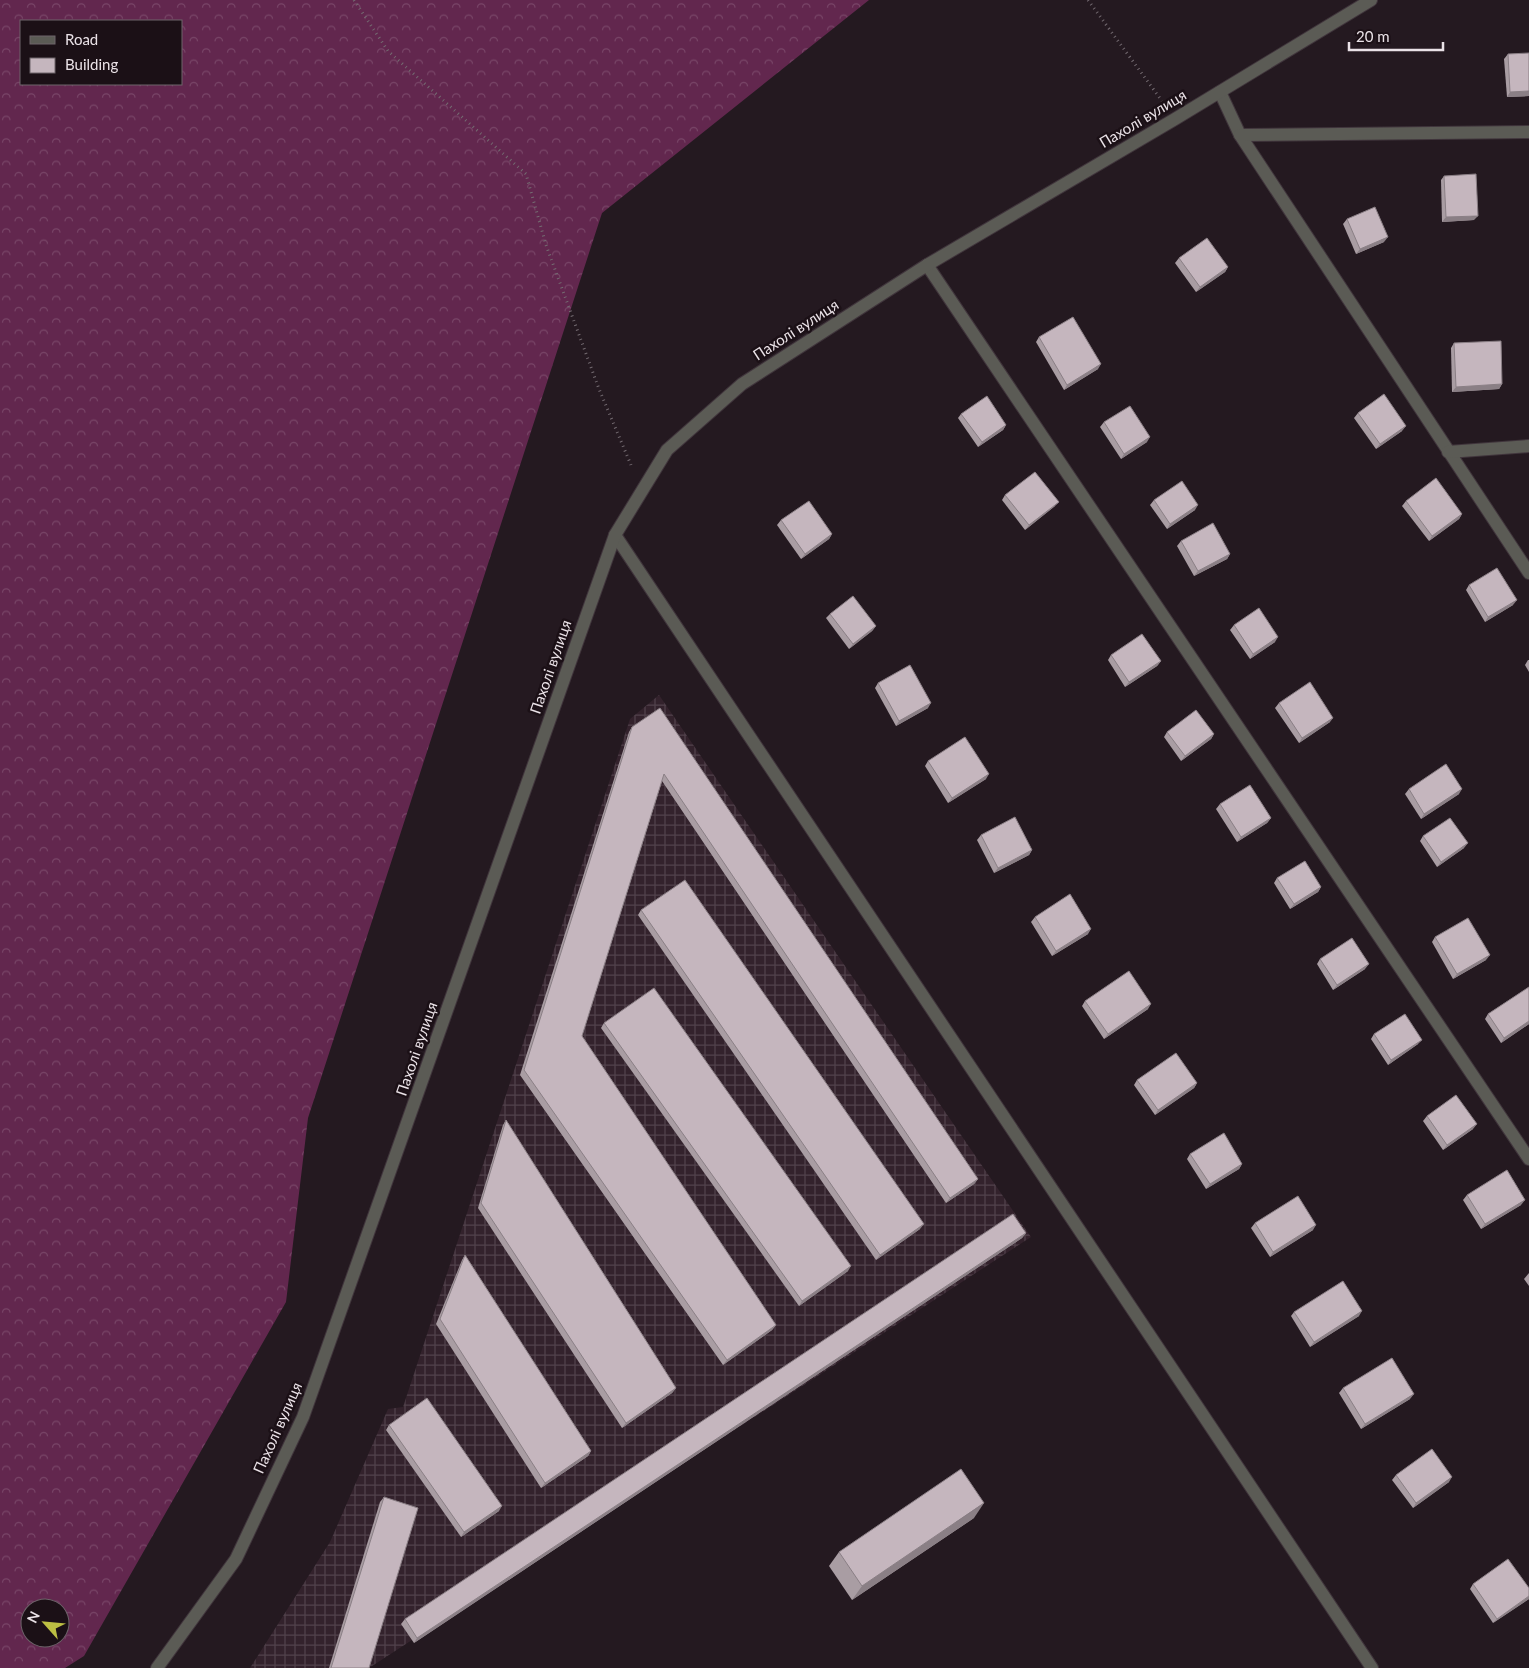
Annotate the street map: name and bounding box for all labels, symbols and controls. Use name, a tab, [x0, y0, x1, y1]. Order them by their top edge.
legend	[20, 20, 182, 85]
scale bar	[1349, 20, 1443, 52]
text: 20 m	[1356, 27, 1390, 45]
text: Road	[65, 30, 98, 48]
text: Building	[65, 55, 118, 73]
street label: Пахолі вулиця	[1096, 85, 1189, 151]
street label: Пахолі вулиця	[749, 295, 841, 363]
street label: Пахолі вулиця	[526, 617, 575, 716]
street label: Пахолі вулиця	[392, 999, 441, 1098]
street label: Пахолі вулиця	[249, 1379, 305, 1476]
north arrow	[20, 1598, 70, 1648]
text: N	[23, 1608, 43, 1626]

